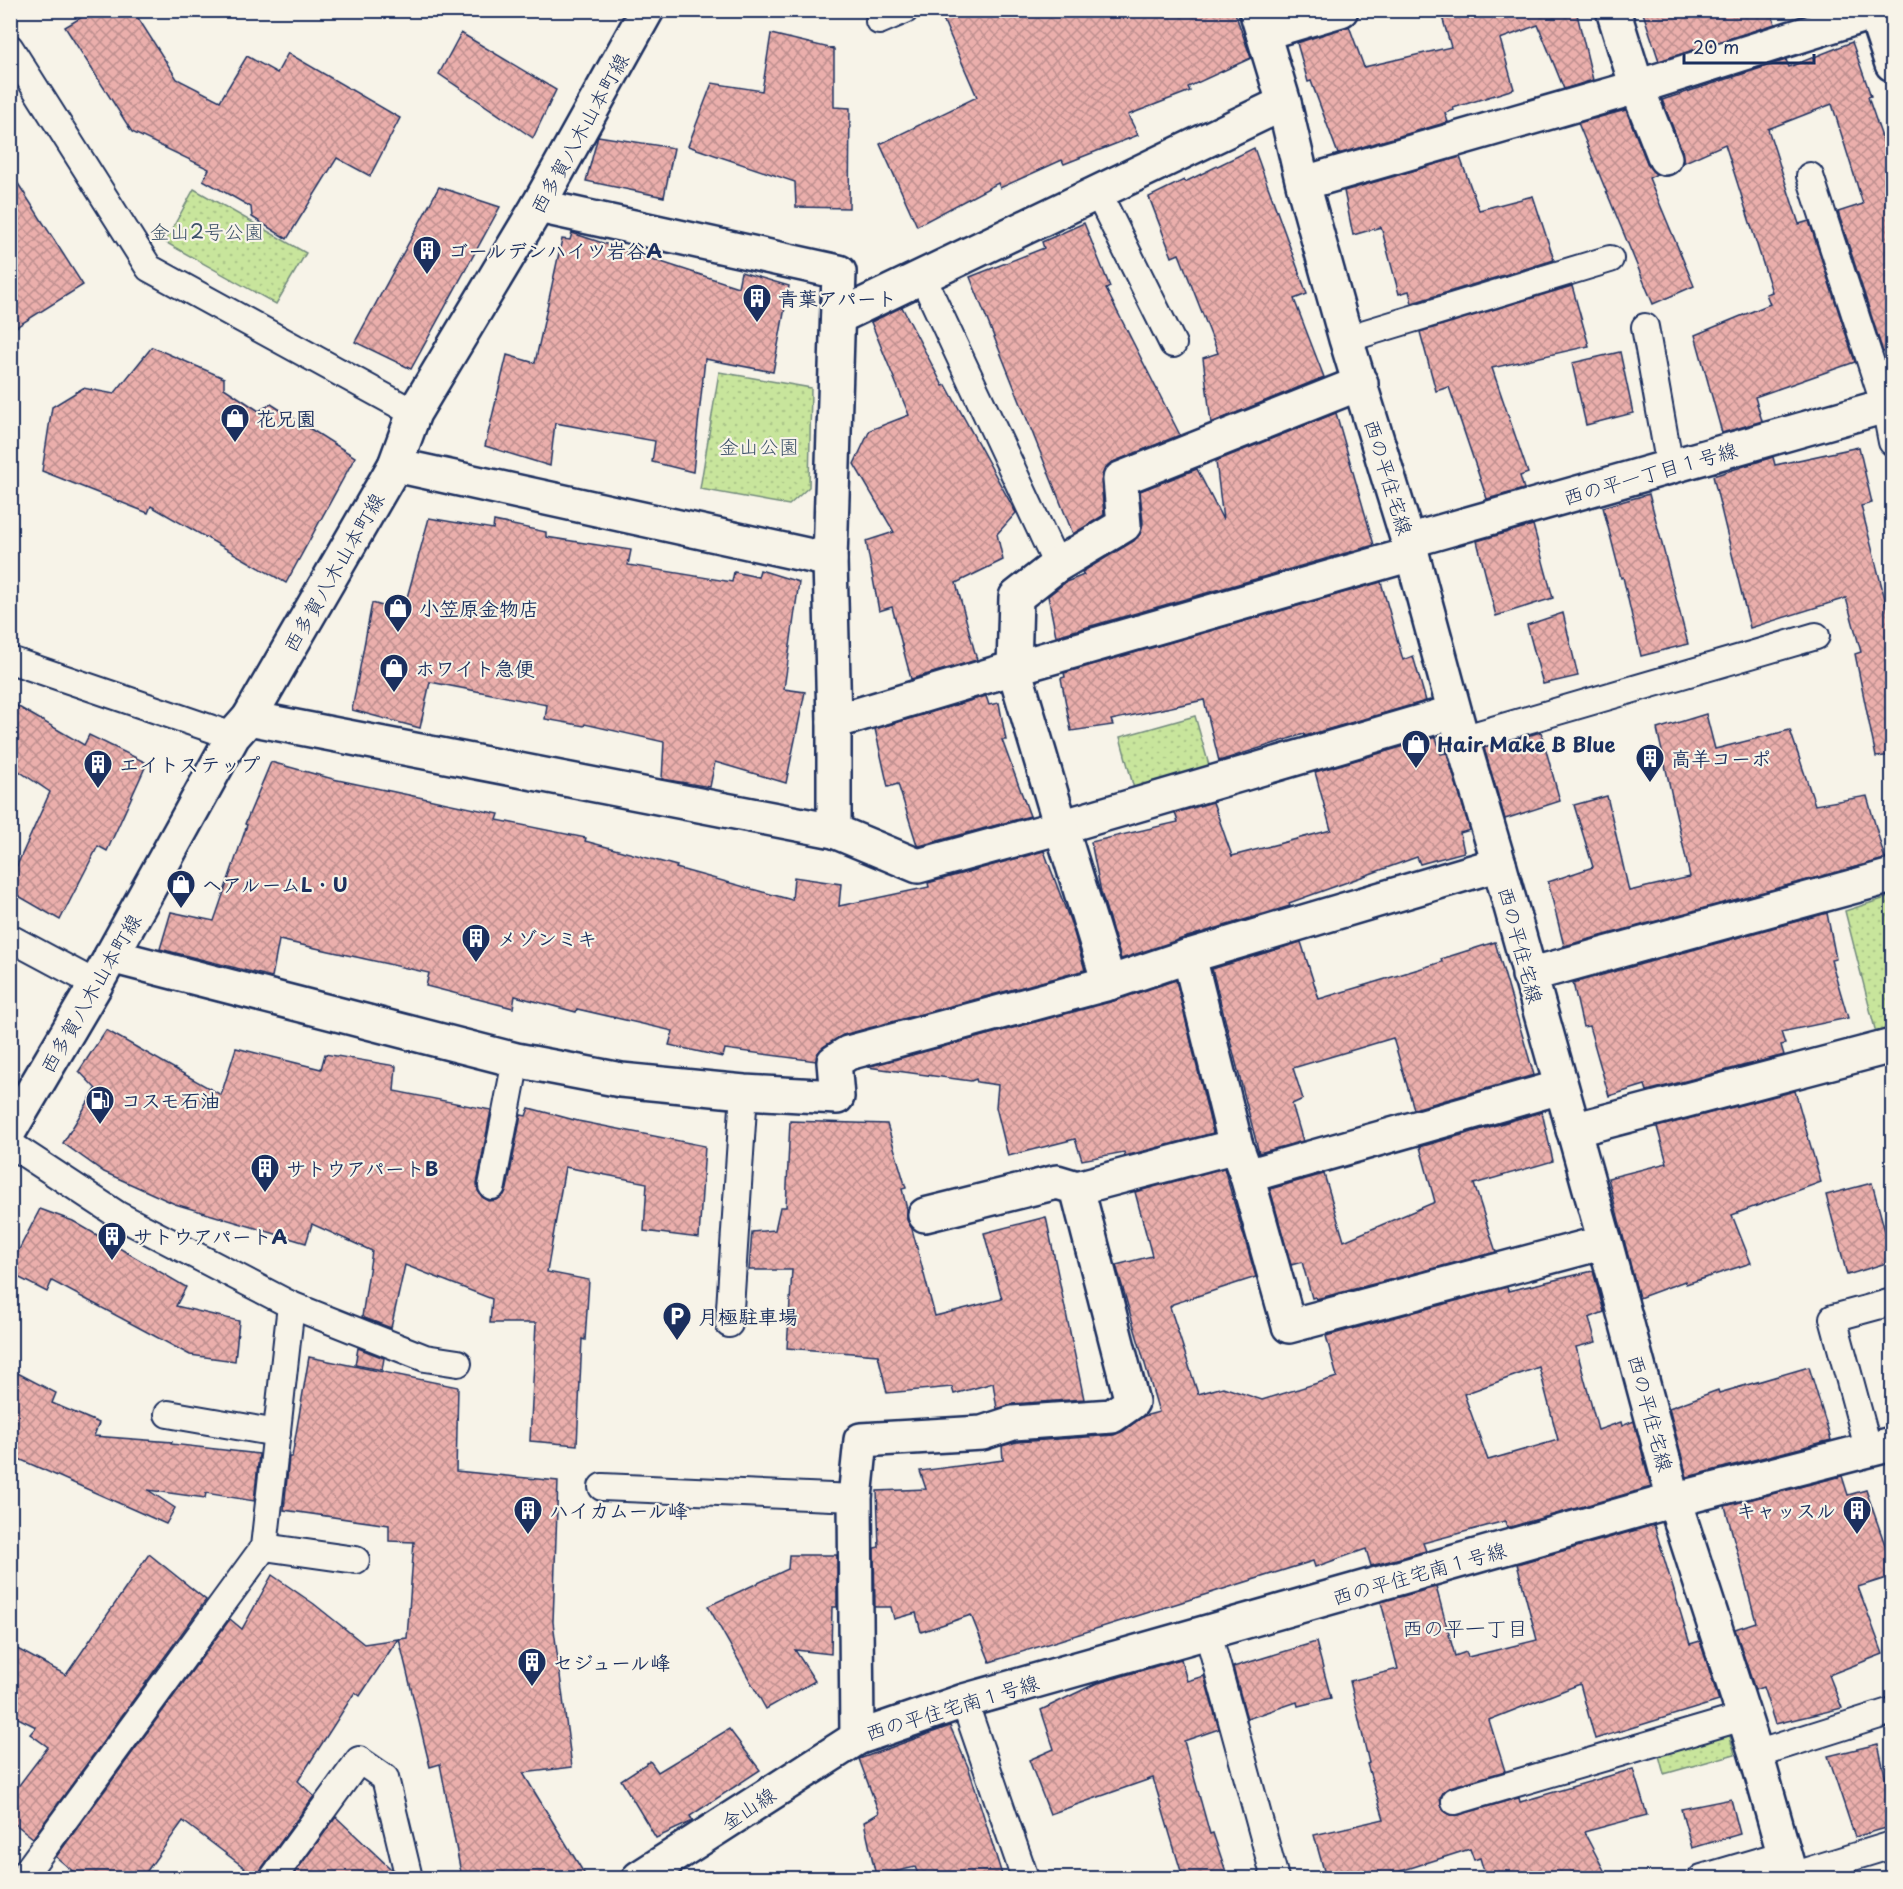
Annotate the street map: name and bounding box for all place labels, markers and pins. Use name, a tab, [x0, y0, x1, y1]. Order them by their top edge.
building icon: ゴールデンハイツ岩谷A	[411, 234, 443, 276]
place label: ゴールデンハイツ岩谷A	[448, 235, 662, 265]
building icon: 青葉アパート	[741, 282, 773, 324]
place label: 青葉アパート	[778, 283, 897, 313]
shop icon: 花兄園	[219, 402, 251, 444]
place label: 花兄園	[256, 403, 316, 433]
shop icon: 小笠原金物店	[382, 592, 414, 634]
place label: 小笠原金物店	[419, 593, 539, 623]
shop icon: ホワイト急便	[378, 652, 410, 694]
place label: ホワイト急便	[415, 653, 535, 683]
shop icon: Hair Make B Blue	[1400, 728, 1432, 770]
place label: Hair Make B Blue	[1437, 729, 1615, 759]
building icon: 高羊コーポ	[1634, 742, 1666, 784]
place label: 高羊コーポ	[1671, 743, 1771, 773]
building icon: エイトステップ	[82, 748, 114, 790]
place label: エイトステップ	[119, 749, 260, 779]
shop icon: ヘアルームL・U	[165, 868, 197, 910]
place label: ヘアルームL・U	[202, 869, 348, 899]
building icon: メゾンミキ	[460, 922, 492, 964]
place label: メゾンミキ	[497, 923, 597, 953]
fuel station icon: コスモ石油	[84, 1084, 116, 1126]
place label: コスモ石油	[121, 1085, 220, 1115]
building icon: サトウアパートB	[249, 1152, 281, 1194]
place label: サトウアパートB	[286, 1153, 439, 1183]
building icon: サトウアパートA	[96, 1220, 128, 1262]
place label: サトウアパートA	[133, 1221, 288, 1251]
parking icon: 月極駐車場	[661, 1300, 693, 1342]
place label: 月極駐車場	[698, 1301, 798, 1331]
building icon: ハイカムール峰	[512, 1494, 544, 1536]
building icon: キャッスル	[1841, 1494, 1873, 1536]
place label: ハイカムール峰	[549, 1495, 688, 1525]
place label: キャッスル	[1736, 1495, 1836, 1525]
building icon: セジュール峰	[516, 1646, 548, 1688]
place label: セジュール峰	[553, 1647, 670, 1677]

